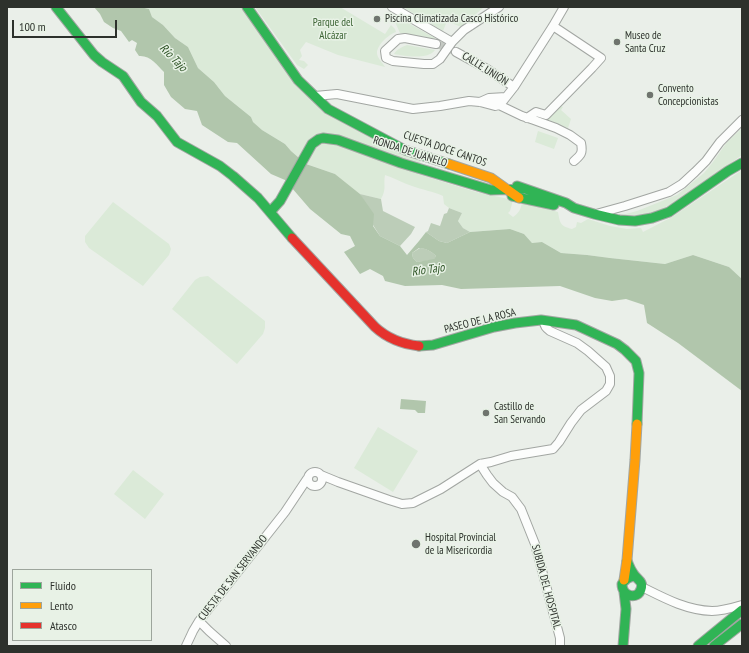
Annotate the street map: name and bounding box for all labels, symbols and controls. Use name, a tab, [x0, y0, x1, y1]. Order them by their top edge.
scale bar	[14, 12, 119, 38]
place label: Piscina Climatizada Casco Histórico	[385, 12, 518, 26]
marker: Piscina Climatizada Casco Histórico	[372, 14, 382, 24]
park label: Parque del Alcázar	[313, 16, 353, 42]
text: 100 m	[19, 19, 46, 34]
place label: Museo de Santa Cruz	[625, 29, 665, 55]
marker: Museo de Santa Cruz	[612, 37, 622, 47]
water label: Río Tajo	[156, 41, 190, 75]
street label: CALLE UNIÓN	[459, 50, 511, 88]
place label: Convento Concepcionistas	[658, 82, 718, 108]
marker: Convento Concepcionistas	[645, 90, 655, 100]
street label: CUESTA DOCE CANTOS	[402, 129, 488, 169]
street label: RONDA DE JUANELO	[371, 134, 449, 170]
water label: Río Tajo	[411, 261, 445, 279]
street label: PASEO DE LA ROSA	[443, 306, 517, 336]
place label: Castillo de San Servando	[494, 400, 546, 426]
marker: Castillo de San Servando	[481, 408, 491, 418]
place label: Hospital Provincial de la Misericordia	[425, 531, 496, 557]
street label: CUESTA DE SAN SERVANDO	[196, 533, 270, 623]
marker: Hospital Provincial de la Misericordia	[410, 538, 422, 550]
street label: SUBIDA DEL HOSPITAL	[528, 543, 564, 631]
legend	[12, 569, 152, 641]
text: Fluido	[50, 578, 76, 593]
text: Lento	[50, 598, 73, 613]
text: Atasco	[50, 618, 77, 633]

